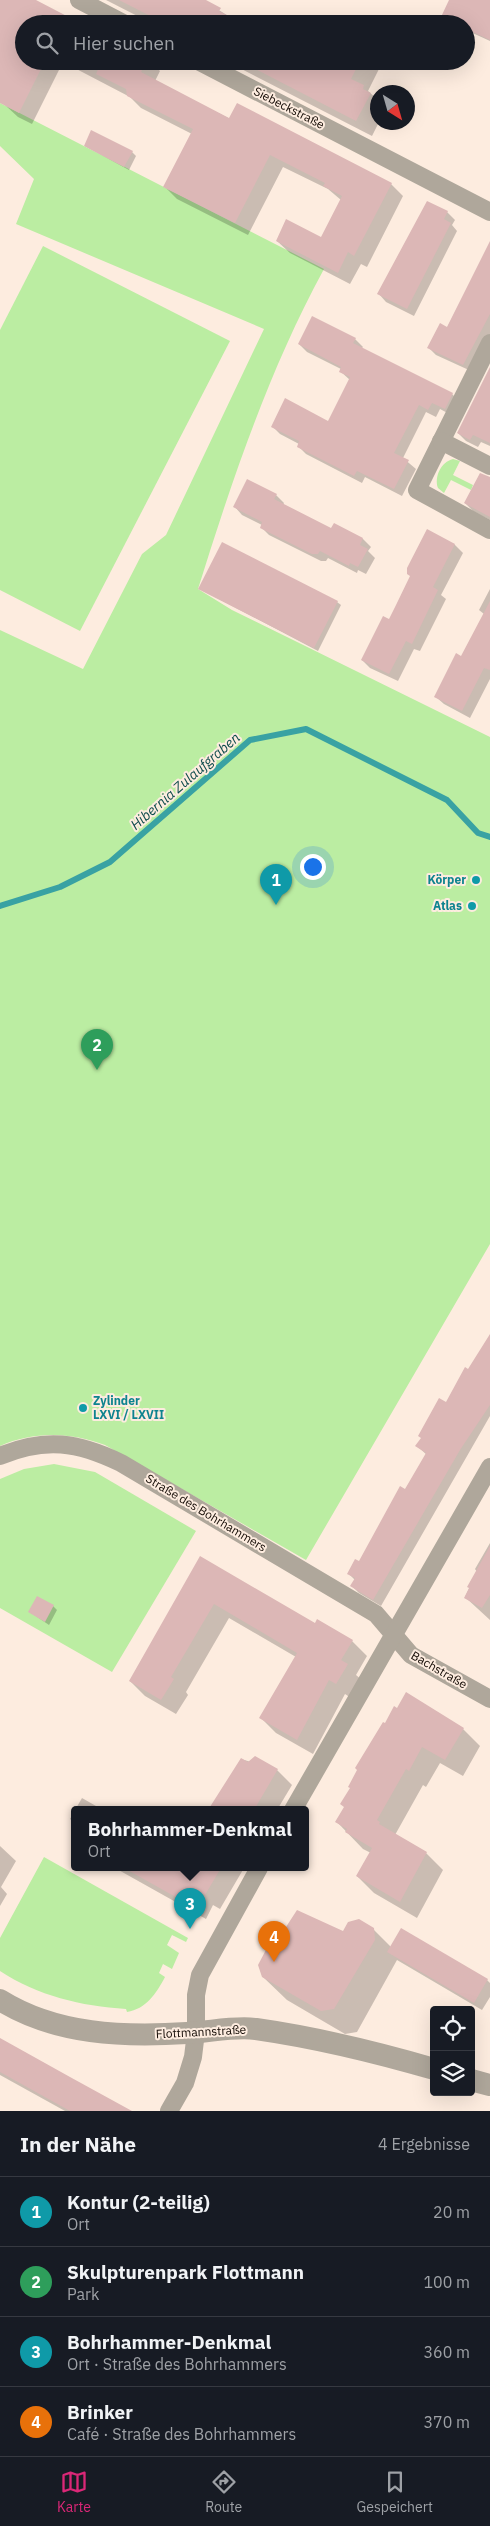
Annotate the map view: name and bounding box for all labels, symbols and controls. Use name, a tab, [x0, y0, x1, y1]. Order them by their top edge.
search box	[15, 15, 475, 70]
icon: search	[33, 29, 61, 57]
text: Hier suchen	[73, 31, 175, 55]
street label: Siebeckstraße	[251, 83, 327, 132]
north arrow	[370, 85, 415, 130]
water label: Hibernia Zulaufgraben	[126, 728, 244, 834]
your location	[300, 854, 326, 880]
pin: 1	[260, 864, 292, 905]
place label: Körper	[427, 872, 466, 887]
marker: Körper	[470, 874, 482, 886]
place label: Atlas	[433, 898, 462, 913]
marker: Atlas	[466, 900, 478, 912]
pin: 2	[81, 1029, 113, 1070]
place label: Zylinder LXVI / LXVII	[93, 1393, 164, 1422]
marker: Zylinder LXVI / LXVII	[77, 1402, 89, 1414]
street label: Straße des Bohrhammers	[143, 1471, 269, 1555]
street label: Bachstraße	[409, 1648, 470, 1692]
popup	[71, 1806, 309, 1871]
text: Bohrhammer-Denkmal	[88, 1817, 292, 1841]
text: Ort	[88, 1841, 111, 1861]
pin: 3	[174, 1888, 206, 1929]
pin: 4	[258, 1921, 290, 1962]
map controls	[430, 2006, 475, 2096]
button: locate	[430, 2006, 475, 2051]
street label: Flottmannstraße	[155, 2022, 247, 2041]
button: layers	[430, 2051, 475, 2096]
text: In der Nähe	[20, 2130, 136, 2158]
text: 4 Ergebnisse	[378, 2134, 470, 2154]
text: Kontur (2-teilig)	[67, 2190, 210, 2214]
text: 1	[31, 2202, 41, 2222]
text: 20 m	[433, 2202, 470, 2222]
text: Ort	[67, 2214, 90, 2234]
text: Skulpturenpark Flottmann	[67, 2260, 304, 2284]
text: 2	[31, 2272, 41, 2292]
text: 100 m	[423, 2272, 470, 2292]
text: Park	[67, 2284, 99, 2304]
text: Bohrhammer-Denkmal	[67, 2330, 271, 2354]
text: 3	[31, 2342, 41, 2362]
text: 360 m	[423, 2342, 470, 2362]
text: Ort · Straße des Bohrhammers	[67, 2354, 287, 2374]
text: Brinker	[67, 2400, 133, 2424]
text: 4	[31, 2412, 41, 2432]
text: 370 m	[423, 2412, 470, 2432]
text: Café · Straße des Bohrhammers	[67, 2424, 296, 2444]
tab: Karte	[57, 2468, 91, 2516]
tab: Route	[205, 2468, 242, 2516]
tab: Gespeichert	[357, 2468, 433, 2516]

